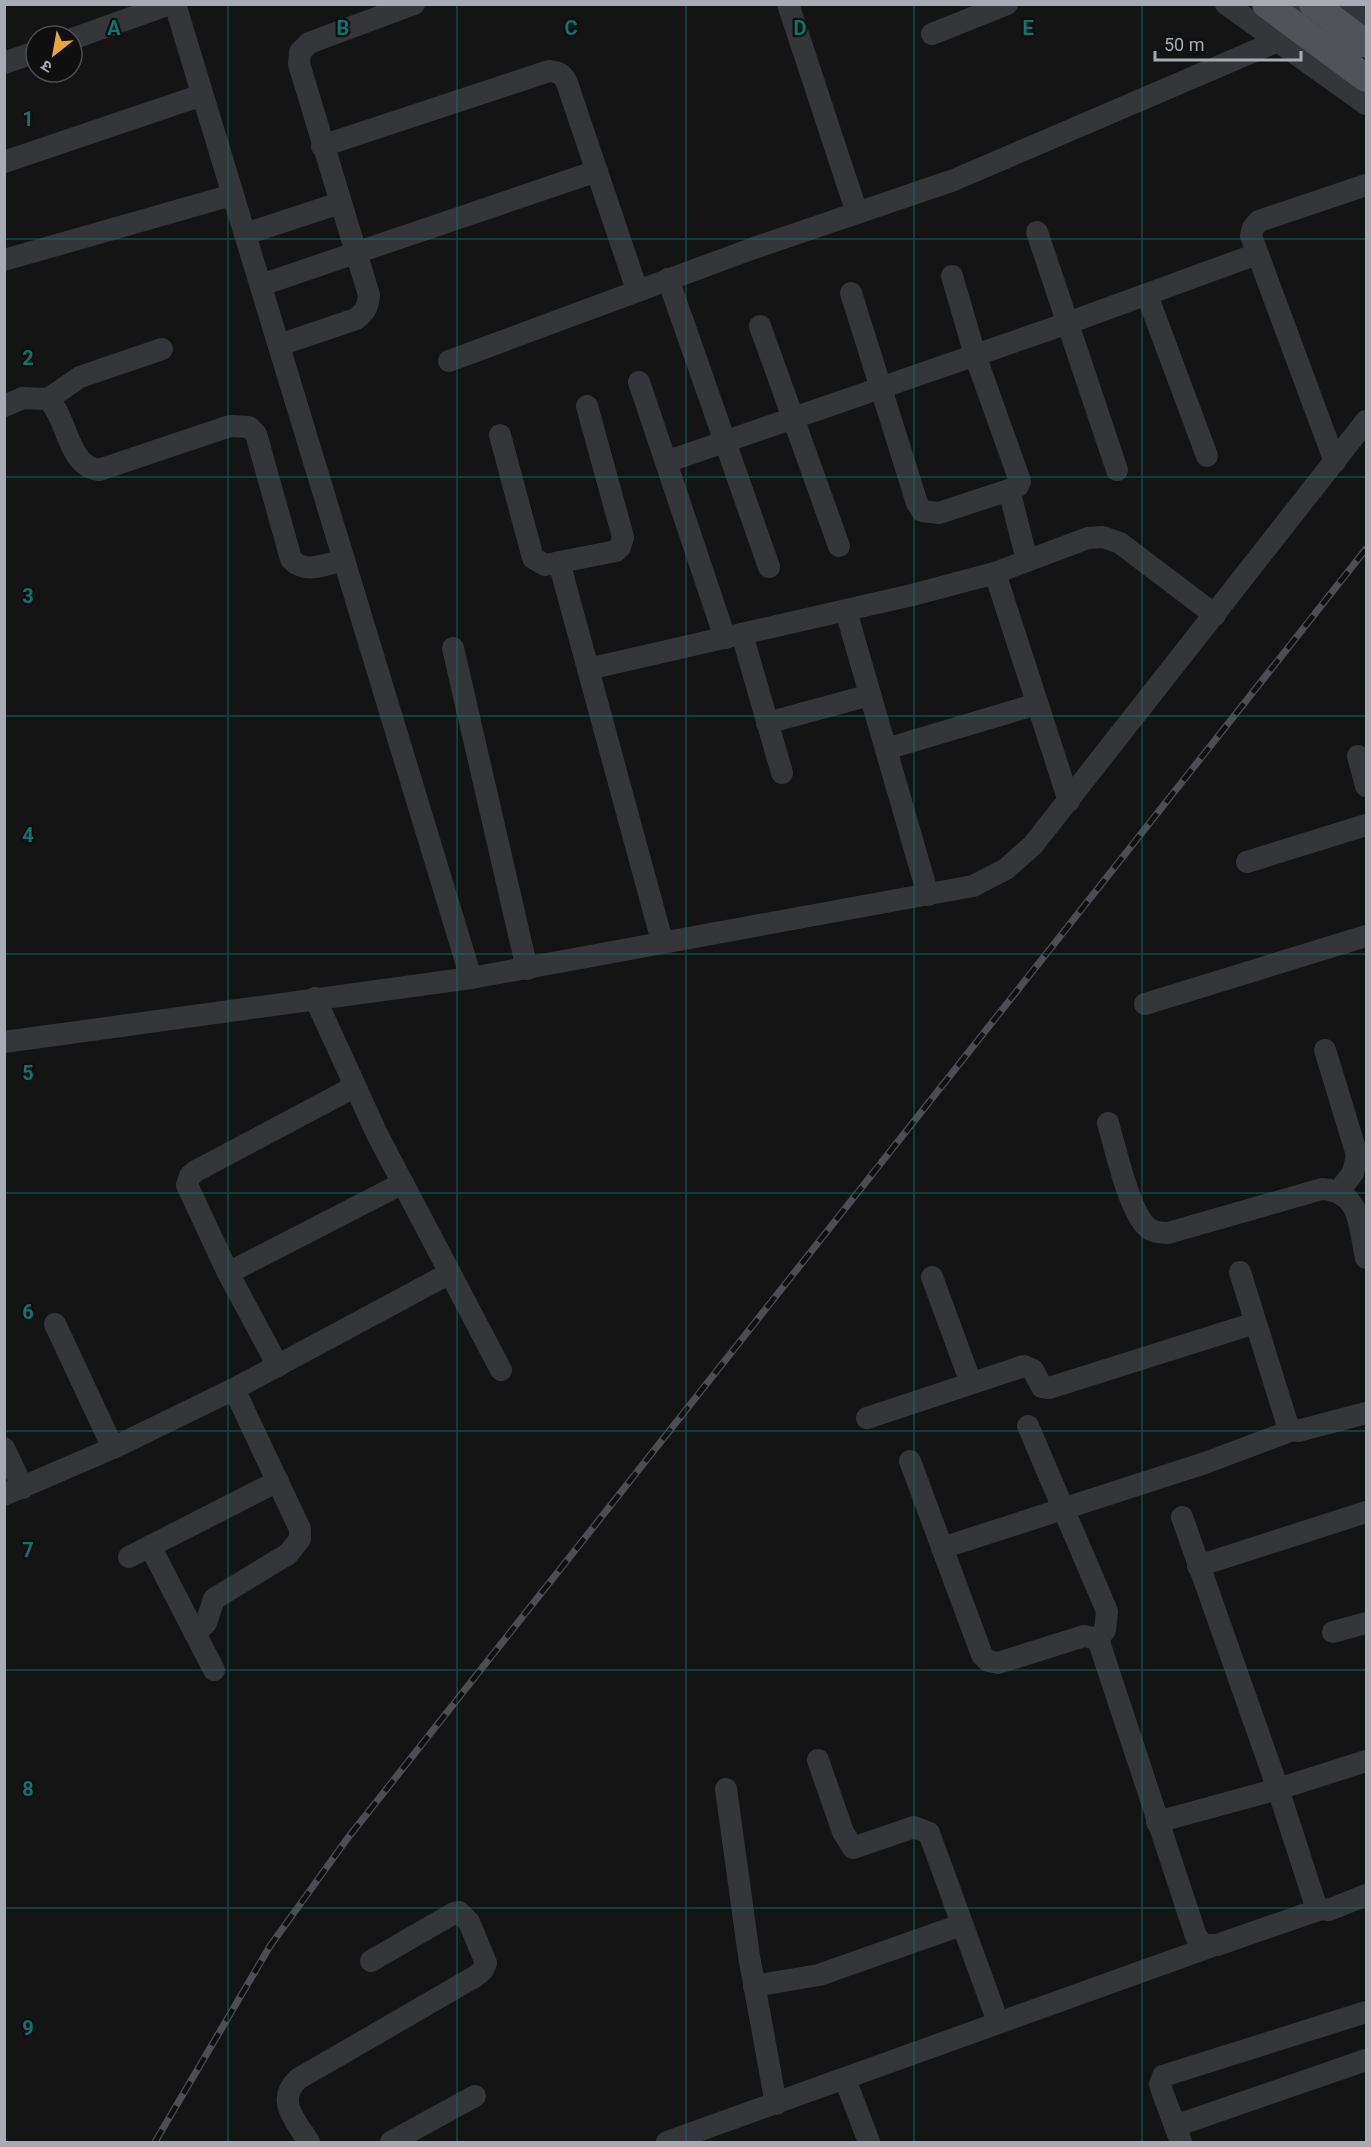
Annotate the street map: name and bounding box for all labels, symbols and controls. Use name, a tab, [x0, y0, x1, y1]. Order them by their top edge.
text: A	[107, 16, 121, 40]
text: B	[337, 16, 349, 40]
text: C	[564, 16, 578, 40]
text: D	[794, 16, 807, 40]
text: E	[1022, 16, 1034, 40]
north arrow	[24, 24, 84, 84]
scale bar	[1155, 24, 1300, 62]
text: 50 m	[1164, 34, 1204, 55]
text: उ	[37, 56, 55, 77]
text: 1	[22, 107, 34, 131]
text: 2	[22, 346, 34, 370]
text: 3	[22, 584, 34, 608]
text: 4	[22, 823, 34, 847]
text: 5	[22, 1061, 34, 1085]
text: 6	[22, 1300, 34, 1324]
text: 7	[22, 1538, 34, 1562]
text: 8	[22, 1777, 34, 1801]
text: 9	[22, 2016, 34, 2040]

